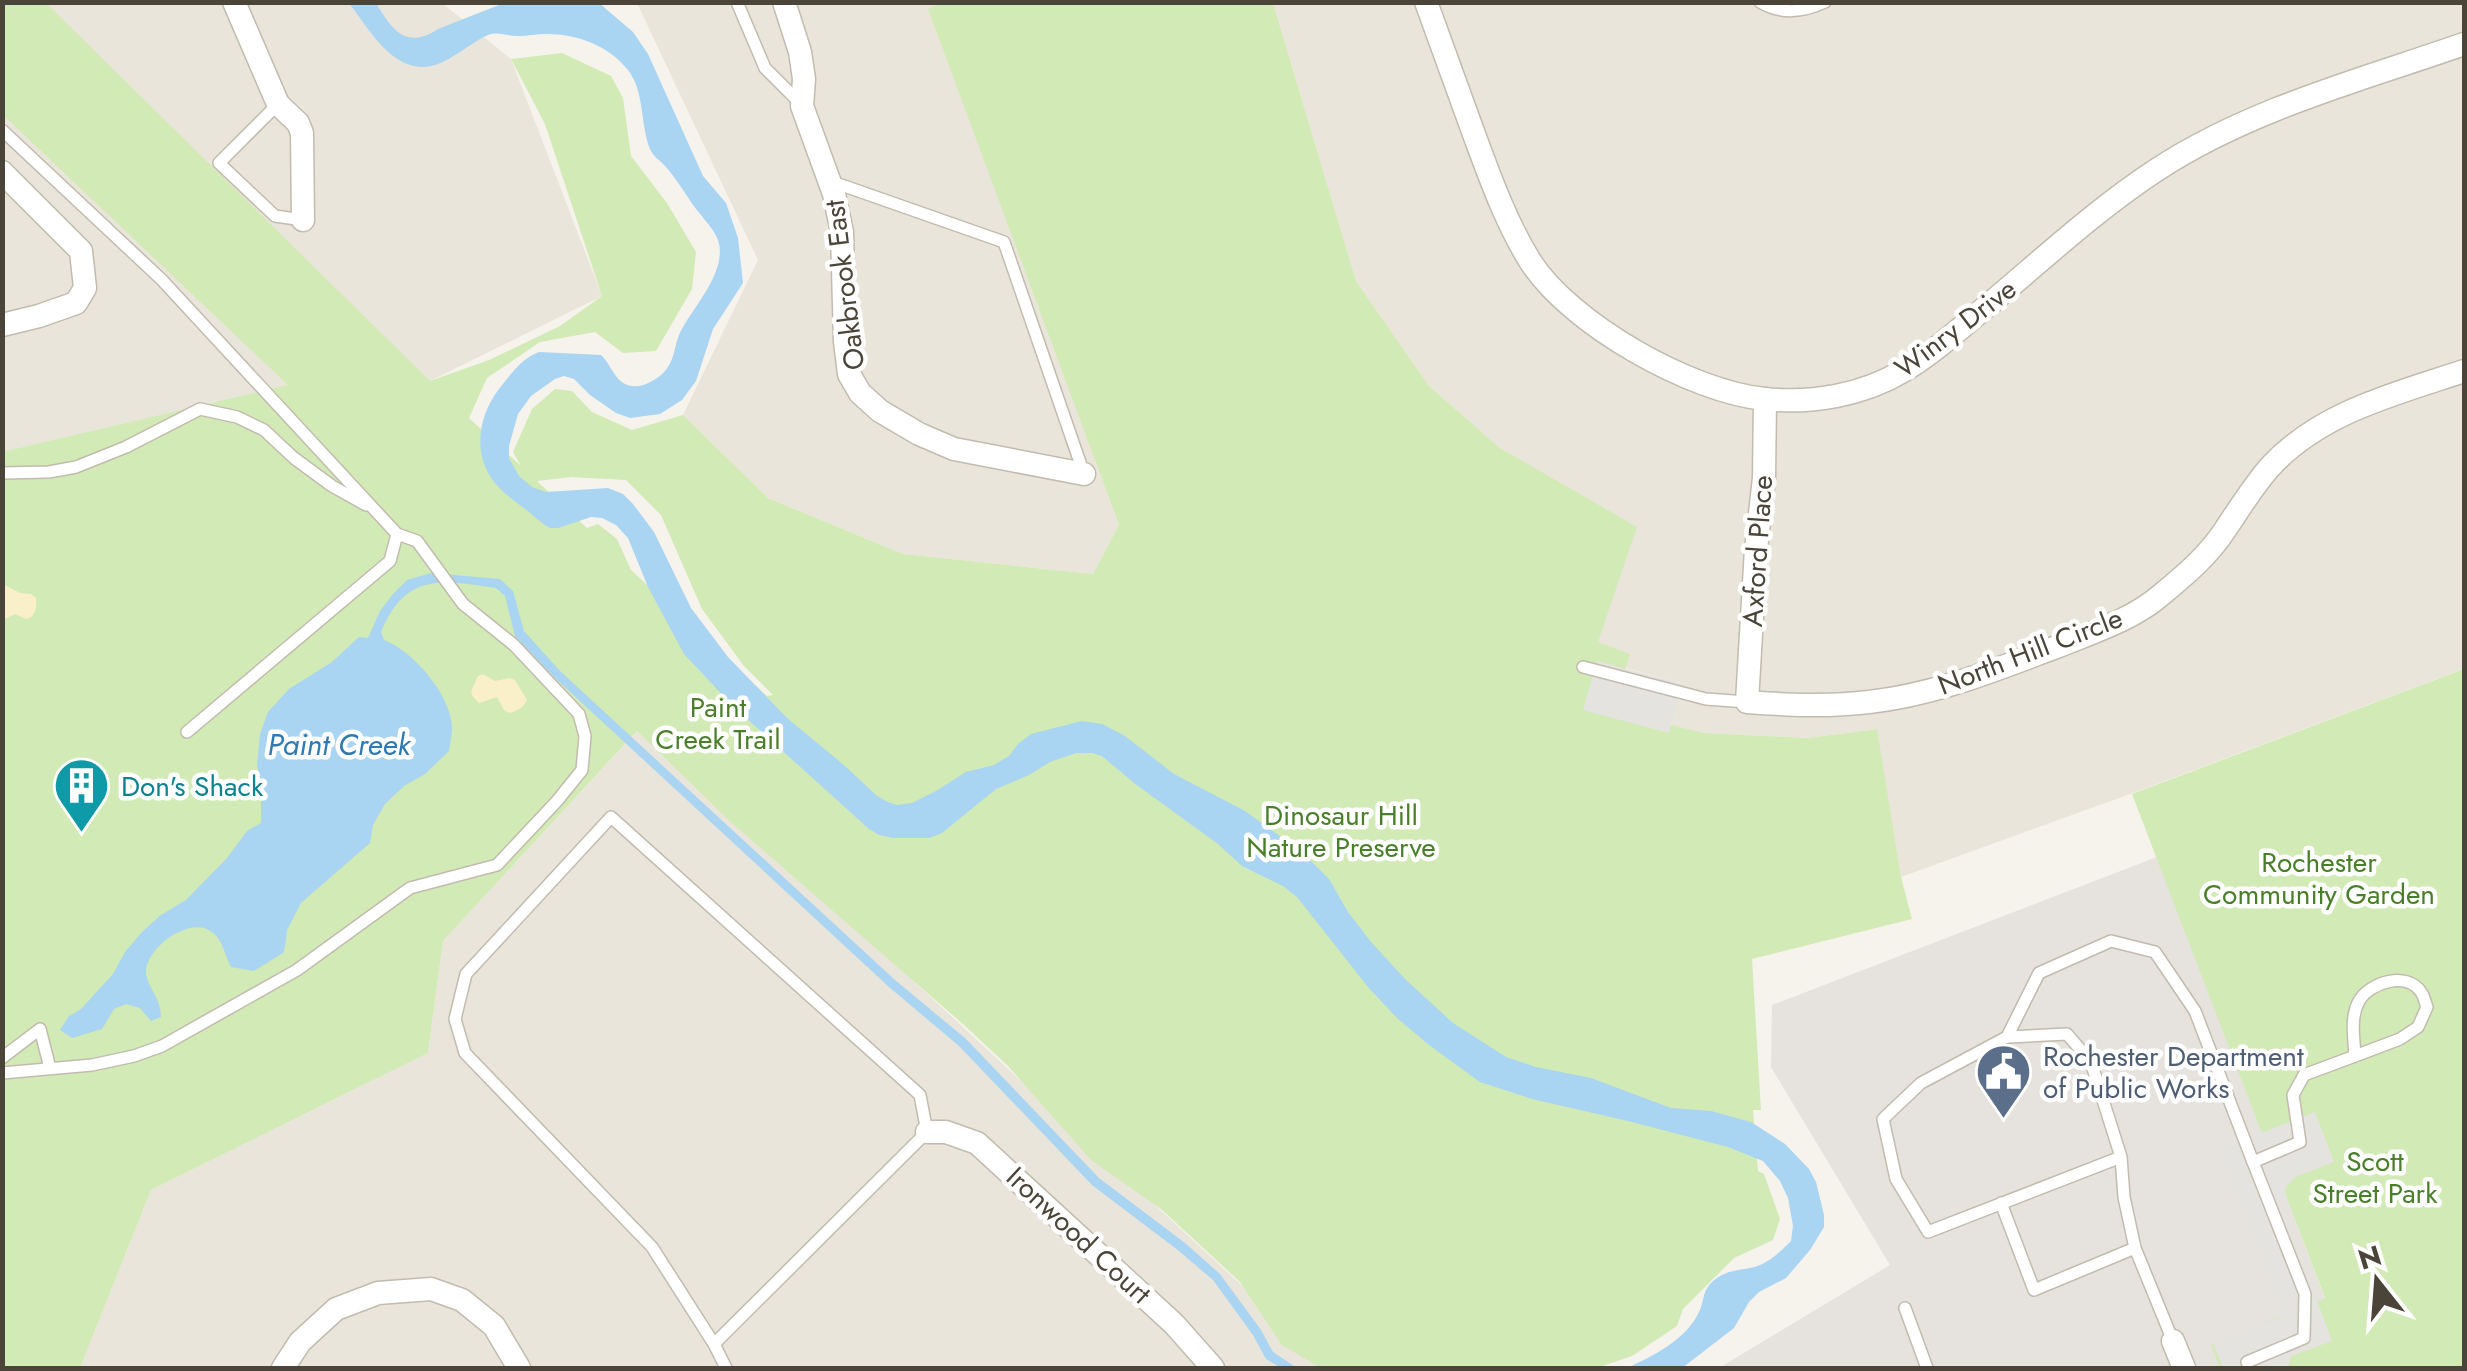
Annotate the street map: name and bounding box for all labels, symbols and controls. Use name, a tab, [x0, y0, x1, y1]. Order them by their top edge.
street label: Oakbrook East	[814, 197, 875, 372]
street label: Winry Drive	[1886, 269, 2025, 388]
street label: Axford Place	[1732, 474, 1783, 628]
street label: North Hill Circle	[1932, 597, 2128, 706]
park label: Paint Creek Trail	[655, 687, 781, 760]
water label: Paint Creek	[268, 723, 412, 766]
building icon: Don's Shack	[52, 756, 112, 835]
place label: Don's Shack	[121, 766, 264, 807]
park label: Dinosaur Hill Nature Preserve	[1246, 795, 1436, 868]
park label: Rochester Community Garden	[2203, 842, 2435, 915]
place label: Rochester Department of Public Works	[2043, 1036, 2304, 1109]
public building icon: Rochester Department of Public Works	[1974, 1042, 2034, 1121]
park label: Scott Street Park	[2312, 1141, 2438, 1214]
street label: Ironwood Court	[997, 1157, 1160, 1314]
north arrow	[2327, 1231, 2427, 1331]
text: N	[2353, 1235, 2386, 1280]

